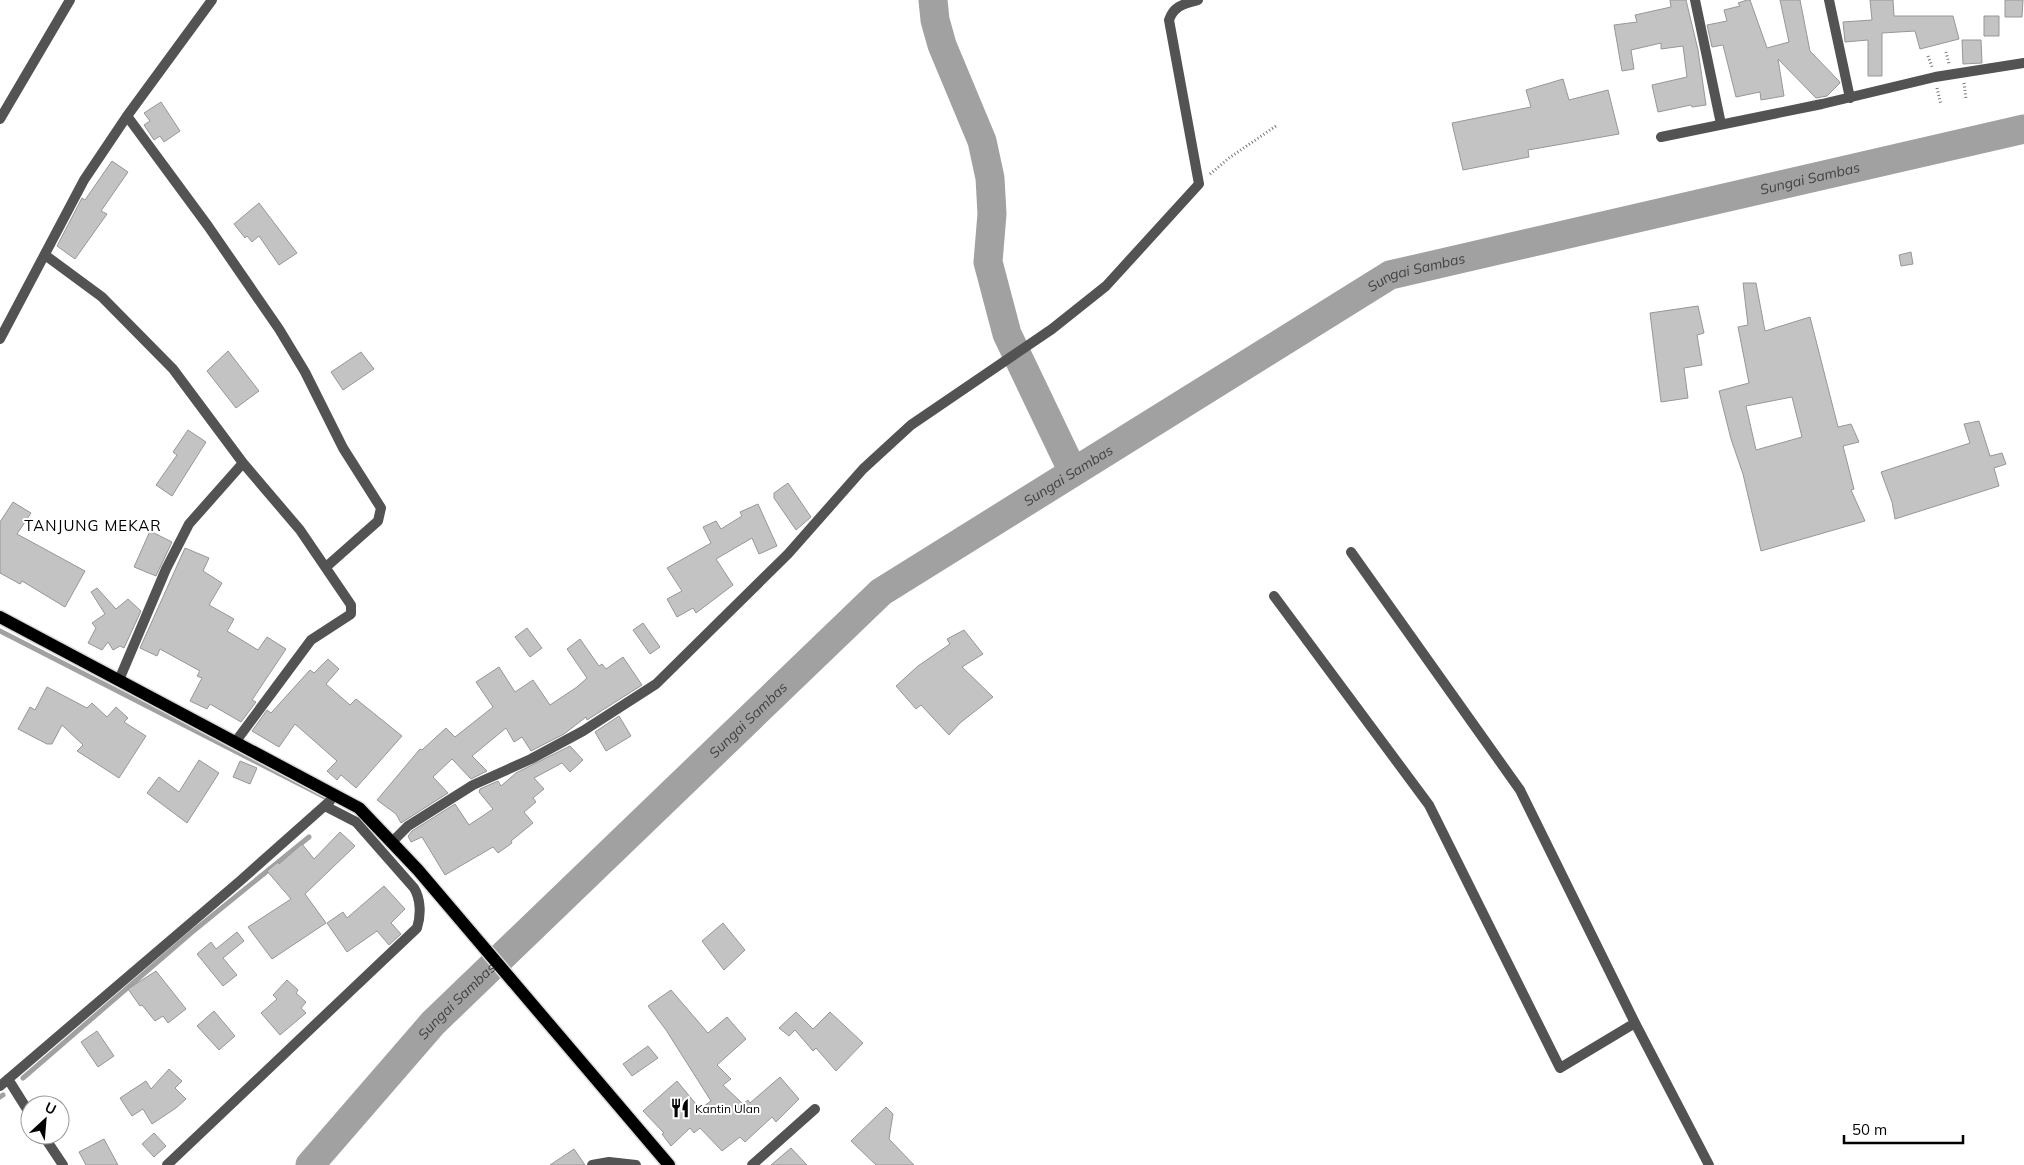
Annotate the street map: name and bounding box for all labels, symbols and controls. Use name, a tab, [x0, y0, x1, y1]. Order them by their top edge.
water label: Sungai Sambas	[1758, 158, 1862, 199]
water label: Sungai Sambas	[1364, 249, 1467, 296]
water label: Sungai Sambas	[1020, 441, 1116, 510]
district label: TANJUNG MEKAR	[24, 516, 162, 535]
water label: Sungai Sambas	[705, 678, 791, 762]
water label: Sungai Sambas	[414, 959, 499, 1043]
north arrow	[20, 1095, 70, 1145]
restaurant icon: Kantin Ulan	[669, 1097, 691, 1119]
text: U	[42, 1098, 59, 1119]
place label: Kantin Ulan	[695, 1101, 760, 1116]
scale bar	[1844, 1112, 1963, 1144]
text: 50 m	[1852, 1120, 1887, 1139]

